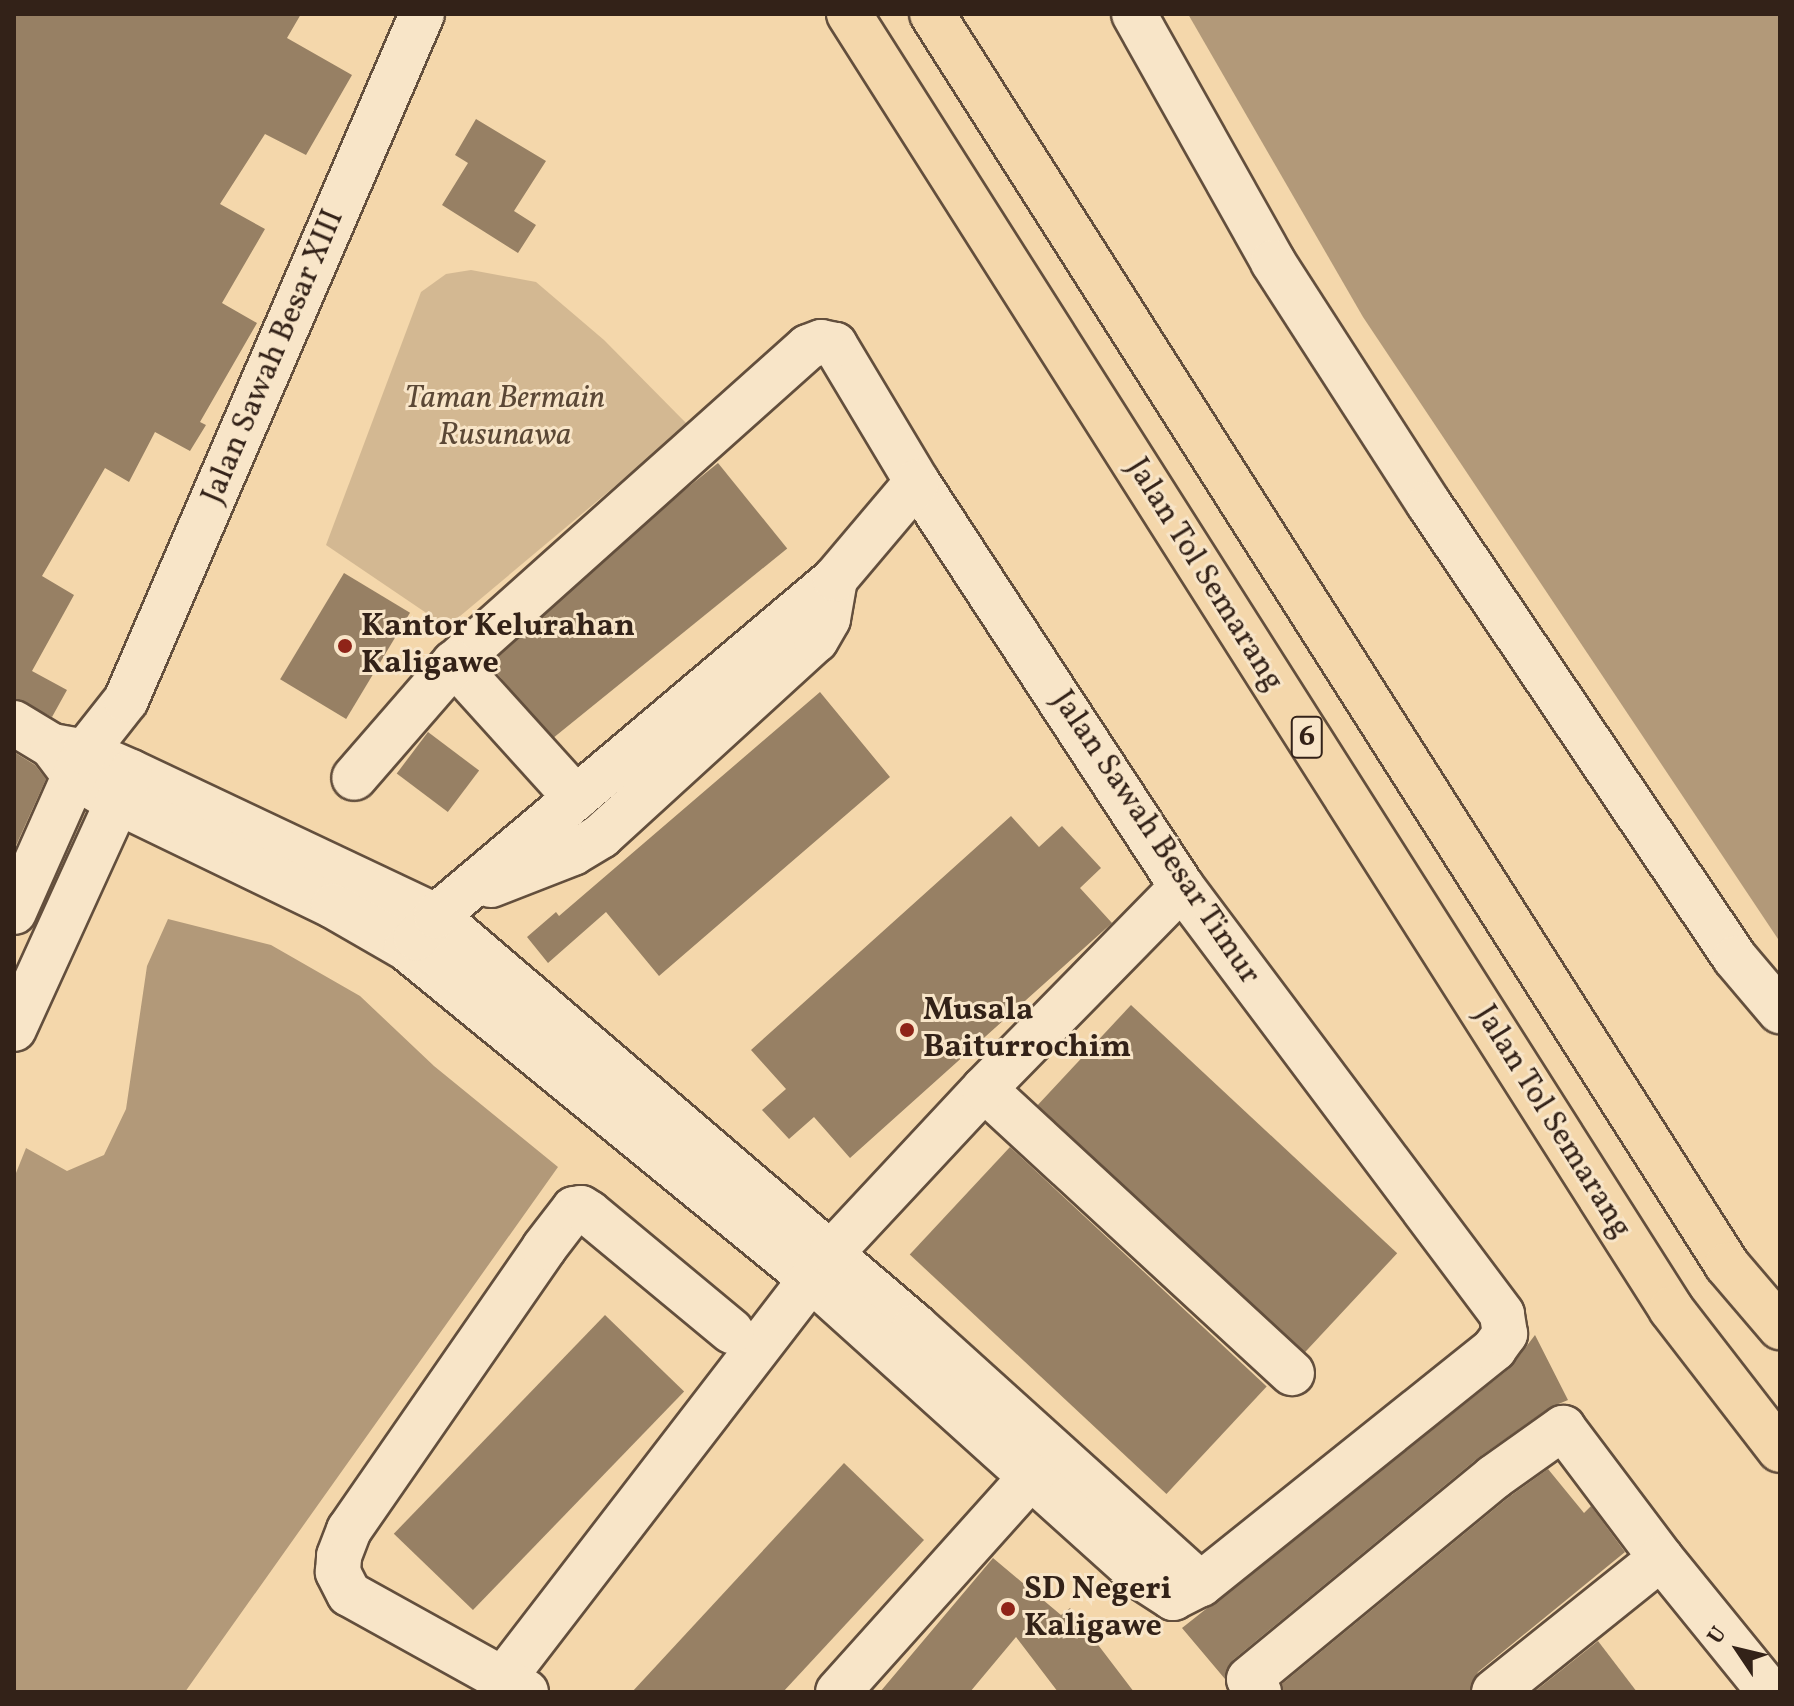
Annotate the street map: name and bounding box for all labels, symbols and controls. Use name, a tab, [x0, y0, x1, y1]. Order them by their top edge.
street label: Jalan Sawah Besar XIII	[195, 204, 353, 510]
park label: Taman Bermain Rusunawa	[405, 381, 605, 456]
street label: Jalan Tol Semarang	[1117, 451, 1291, 699]
place label: Kantor Kelurahan Kaligawe	[361, 609, 635, 684]
marker: Kantor Kelurahan Kaligawe	[336, 637, 354, 655]
street label: Jalan Sawah Besar Timur	[1042, 683, 1268, 993]
road number: 6	[1289, 711, 1325, 763]
place label: Musala Baiturrochim	[923, 993, 1131, 1068]
street label: Jalan Tol Semarang	[1465, 998, 1639, 1246]
marker: Musala Baiturrochim	[898, 1021, 916, 1039]
place label: SD Negeri Kaligawe	[1024, 1572, 1172, 1647]
marker: SD Negeri Kaligawe	[999, 1600, 1017, 1618]
north arrow	[1698, 1610, 1778, 1690]
text: U	[1701, 1621, 1735, 1651]

